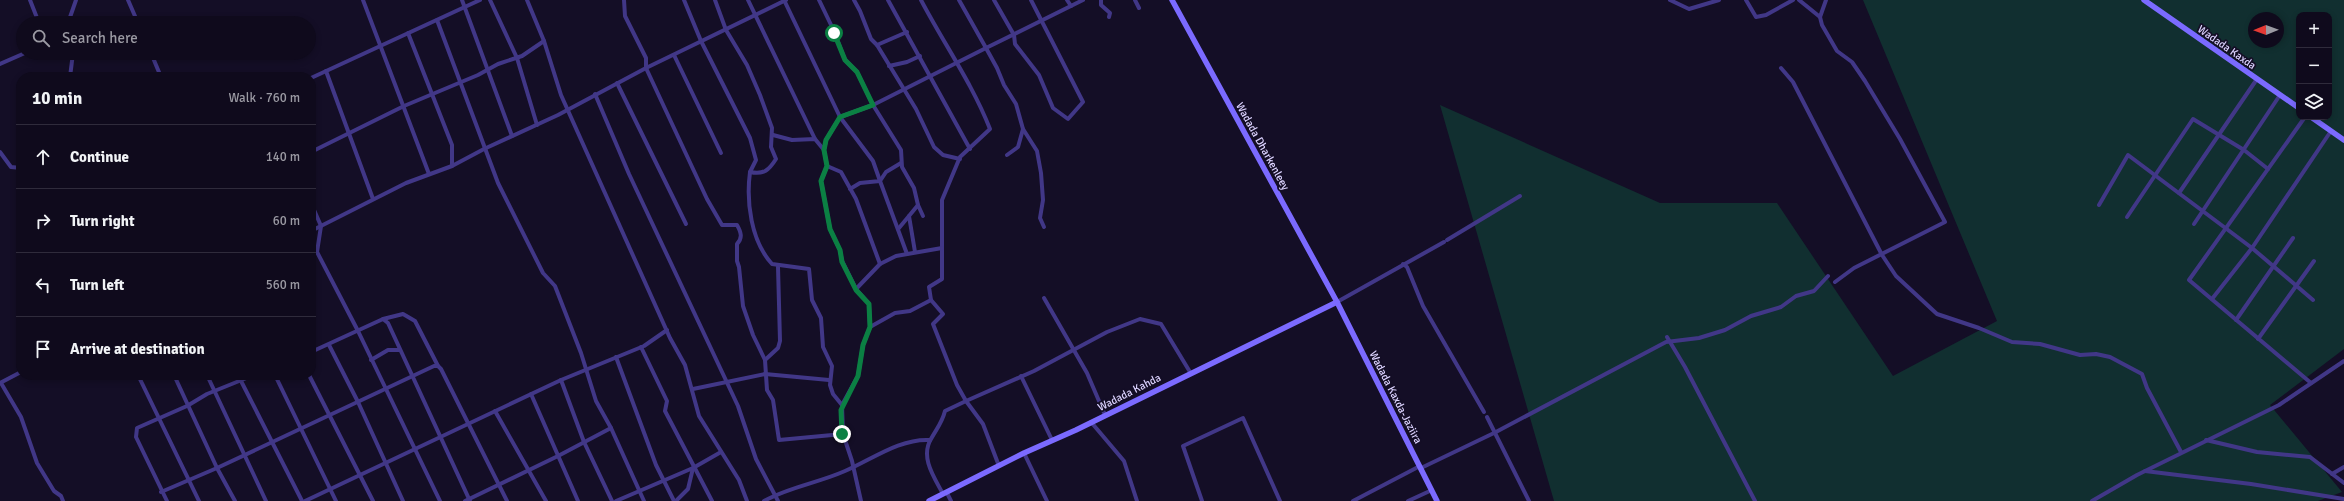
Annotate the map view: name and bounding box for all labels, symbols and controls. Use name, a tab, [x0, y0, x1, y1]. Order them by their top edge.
north arrow	[2248, 12, 2284, 48]
map controls	[2296, 12, 2332, 120]
button: +	[2296, 12, 2332, 48]
search box	[16, 16, 316, 60]
street label: Wadada Kaxda	[2195, 23, 2259, 73]
route start	[825, 24, 843, 42]
icon: search	[30, 27, 52, 49]
text: Search here	[62, 29, 138, 47]
button: −	[2296, 48, 2332, 84]
button: layers	[2296, 84, 2332, 120]
text: 10 min	[32, 88, 82, 109]
text: Walk · 760 m	[229, 90, 300, 106]
street label: Wadada Dharkenleey	[1233, 100, 1293, 193]
icon: ahead	[32, 146, 54, 168]
text: Continue	[70, 148, 129, 166]
text: 140 m	[266, 149, 300, 165]
icon: right	[32, 210, 54, 232]
text: Turn right	[70, 212, 135, 230]
text: 60 m	[273, 213, 300, 229]
icon: left	[32, 274, 54, 296]
text: Turn left	[70, 276, 124, 294]
text: 560 m	[266, 277, 300, 293]
icon: arrive	[32, 338, 54, 360]
text: Arrive at destination	[70, 340, 205, 358]
street label: Wadada Kaxda-Jaziira	[1367, 349, 1425, 446]
street label: Wadada Kahda	[1095, 371, 1163, 414]
route end	[833, 425, 851, 443]

